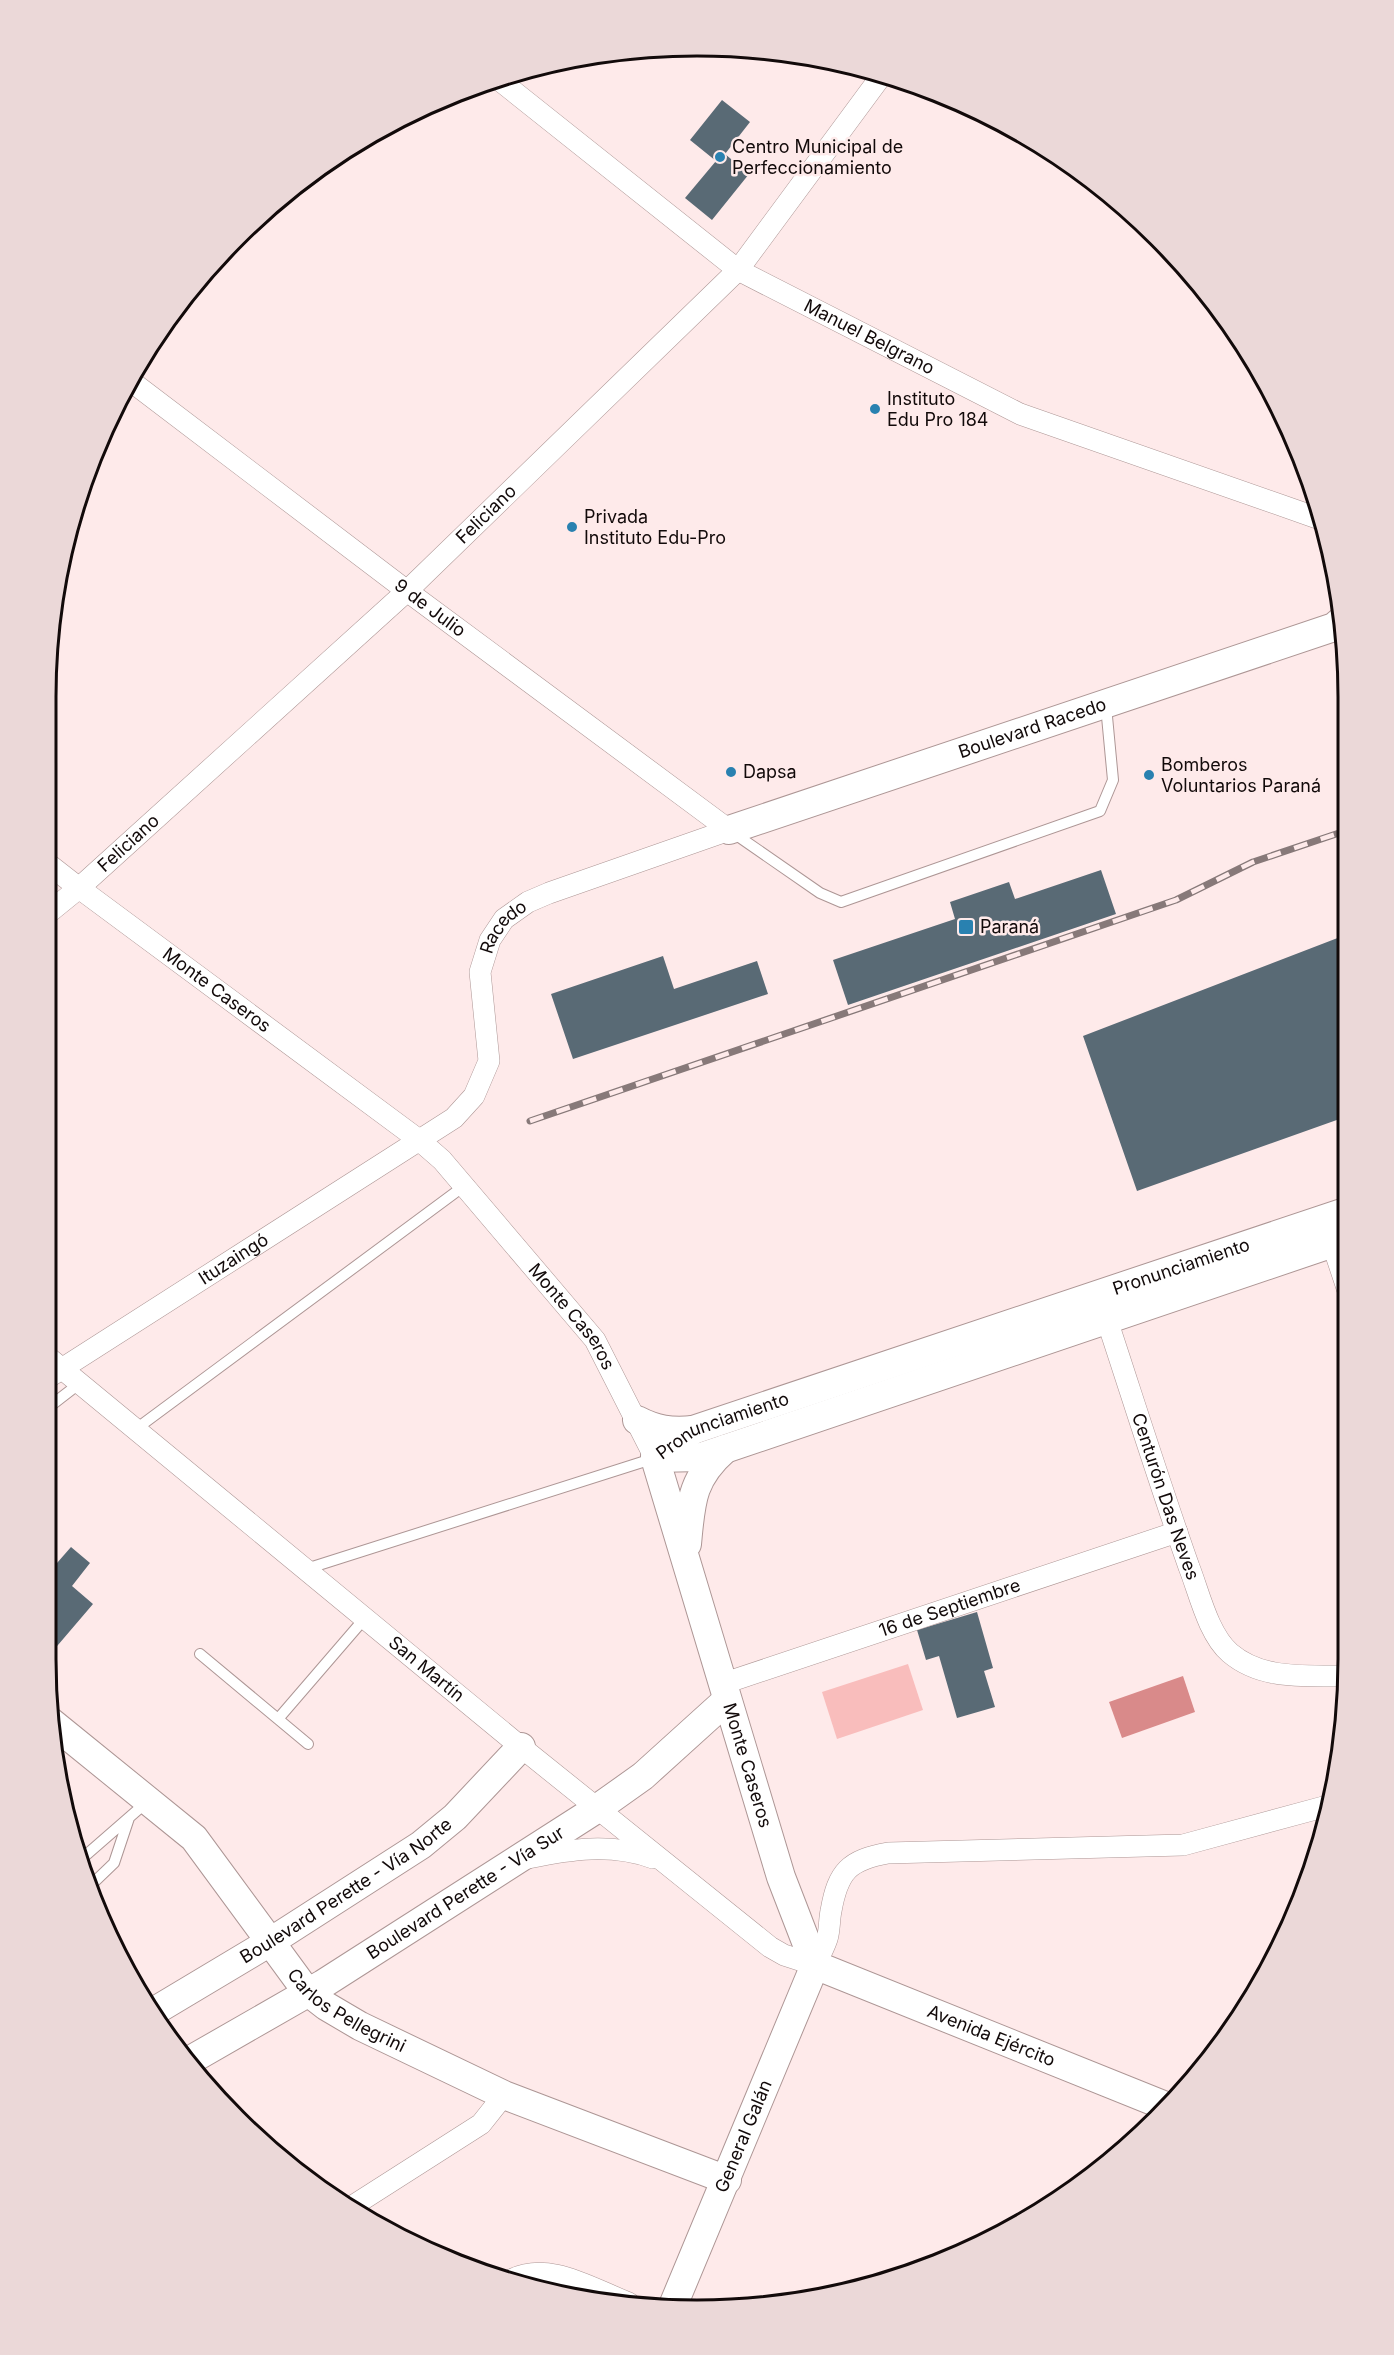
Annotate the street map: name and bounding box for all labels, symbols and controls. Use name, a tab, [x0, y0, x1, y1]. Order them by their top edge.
place label: Centro Municipal de Perfeccionamiento	[732, 136, 903, 178]
marker: Centro Municipal de Perfeccionamiento	[713, 150, 727, 164]
street label: Manuel Belgrano	[801, 295, 938, 379]
place label: Instituto Edu Pro 184	[887, 388, 988, 430]
marker: Instituto Edu Pro 184	[868, 402, 882, 416]
street label: Feliciano	[451, 480, 520, 548]
place label: Privada Instituto Edu-Pro	[584, 506, 726, 548]
marker: Privada Instituto Edu-Pro	[565, 520, 579, 534]
street label: 9 de Julio	[391, 574, 470, 641]
street label: Boulevard Racedo	[956, 693, 1109, 762]
place label: Bomberos Voluntarios Paraná	[1161, 754, 1321, 796]
place label: Dapsa	[743, 761, 797, 782]
marker: Dapsa	[724, 765, 738, 779]
marker: Bomberos Voluntarios Paraná	[1142, 768, 1156, 782]
street label: Feliciano	[93, 810, 163, 876]
street label: Racedo	[475, 895, 530, 956]
place label: Paraná	[980, 916, 1039, 937]
marker: Paraná	[957, 918, 975, 936]
street label: Monte Caseros	[159, 943, 275, 1037]
street label: Ituzaingó	[194, 1229, 272, 1289]
street label: Pronunciamiento	[1110, 1234, 1252, 1299]
street label: Monte Caseros	[525, 1259, 619, 1373]
street label: Pronunciamiento	[652, 1388, 791, 1463]
street label: Centurón Das Neves	[1128, 1410, 1204, 1583]
street label: 16 de Septiembre	[876, 1574, 1023, 1641]
street label: San Martín	[385, 1631, 469, 1706]
street label: Monte Caseros	[719, 1700, 777, 1830]
street label: Boulevard Perette - Vía Norte	[236, 1813, 456, 1967]
street label: Boulevard Perette - Vía Sur	[363, 1821, 568, 1963]
street label: Carlos Pellegrini	[283, 1964, 409, 2056]
street label: Avenida Ejército	[924, 2000, 1058, 2071]
street label: General Galán	[710, 2077, 776, 2196]

